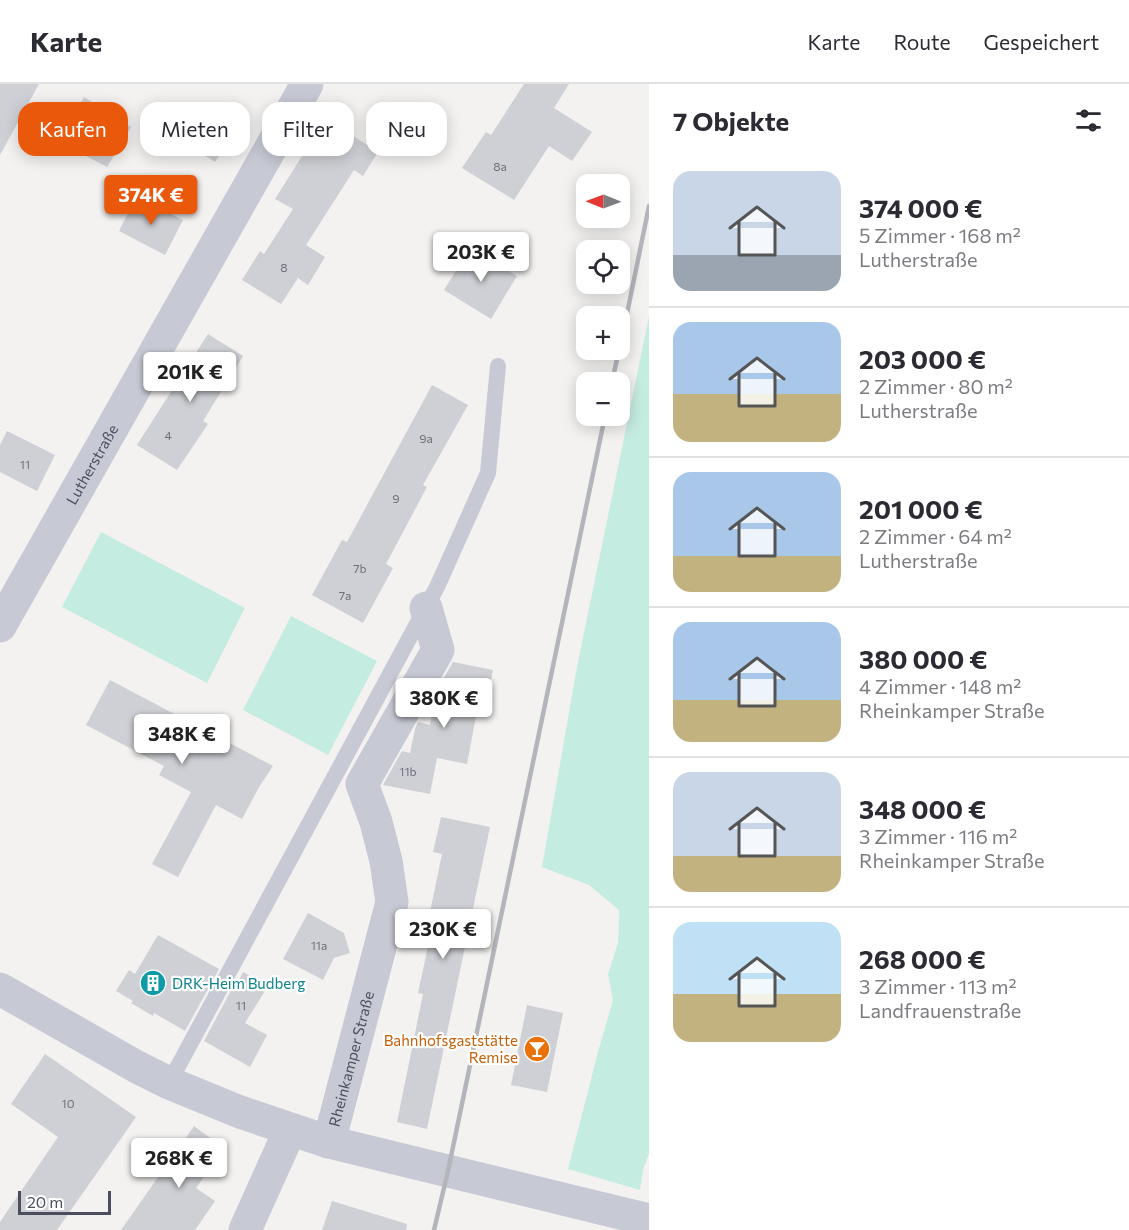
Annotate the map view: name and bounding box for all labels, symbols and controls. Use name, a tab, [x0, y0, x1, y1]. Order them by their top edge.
text: Karte	[30, 24, 102, 58]
text: Karte	[807, 29, 860, 54]
text: Route	[893, 29, 951, 54]
text: Gespeichert	[984, 29, 1099, 54]
chip: Kaufen	[18, 102, 128, 156]
chip: Mieten	[140, 102, 250, 156]
chip: Filter	[262, 102, 354, 156]
chip: Neu	[366, 102, 447, 156]
icon: filters	[1072, 104, 1105, 137]
text: 7 Objekte	[673, 105, 789, 136]
house number: 8a	[493, 159, 507, 173]
north arrow	[576, 174, 630, 228]
map controls	[576, 174, 630, 426]
pin: 374K €	[102, 175, 200, 226]
text: 374K €	[118, 182, 184, 206]
text: 374 000 €	[859, 192, 983, 223]
icon: home	[721, 195, 793, 267]
text: 5 Zimmer · 168 m²	[859, 223, 1021, 247]
pin: 203K €	[432, 232, 530, 283]
text: 203K €	[447, 239, 515, 263]
button: locate	[576, 240, 630, 294]
text: Lutherstraße	[859, 247, 978, 271]
house number: 8	[280, 260, 288, 274]
button: +	[576, 306, 630, 360]
text: 203 000 €	[859, 343, 986, 374]
icon: home	[721, 346, 793, 418]
pin: 201K €	[141, 352, 239, 403]
text: 201K €	[157, 359, 223, 383]
button: −	[576, 372, 630, 426]
text: 2 Zimmer · 80 m²	[859, 374, 1013, 398]
text: Lutherstraße	[859, 398, 978, 422]
street label: Lutherstraße	[62, 421, 121, 507]
house number: 4	[164, 428, 172, 442]
house number: 9a	[419, 431, 433, 445]
house number: 11	[20, 457, 30, 471]
house number: 9	[392, 491, 400, 505]
text: 201 000 €	[859, 493, 983, 524]
icon: home	[721, 496, 793, 568]
text: 2 Zimmer · 64 m²	[859, 524, 1012, 548]
text: Lutherstraße	[859, 548, 978, 572]
house number: 7b	[353, 561, 367, 575]
house number: 7a	[339, 588, 351, 602]
text: 380 000 €	[859, 643, 988, 674]
icon: home	[721, 646, 793, 718]
text: 4 Zimmer · 148 m²	[859, 674, 1021, 698]
pin: 380K €	[395, 678, 493, 729]
text: 380K €	[409, 685, 479, 709]
text: Rheinkamper Straße	[859, 698, 1045, 722]
pin: 348K €	[133, 714, 231, 765]
text: 348K €	[148, 721, 216, 745]
house number: 11b	[399, 764, 417, 778]
text: 348 000 €	[859, 793, 986, 824]
icon: home	[721, 796, 793, 868]
text: 3 Zimmer · 116 m²	[859, 824, 1017, 848]
text: Rheinkamper Straße	[859, 848, 1045, 872]
pin: 230K €	[394, 909, 492, 960]
text: 230K €	[409, 916, 477, 940]
house number: 11a	[311, 938, 327, 952]
text: 268 000 €	[859, 943, 986, 974]
icon: home	[721, 946, 793, 1018]
building icon: DRK-Heim Budberg	[138, 968, 168, 998]
place label: DRK-Heim Budberg	[172, 974, 305, 992]
text: 3 Zimmer · 113 m²	[859, 974, 1016, 998]
street label: Rheinkamper Straße	[324, 989, 377, 1128]
house number: 11	[236, 998, 246, 1012]
text: Landfrauenstraße	[859, 998, 1021, 1022]
place label: Bahnhofsgaststätte Remise	[384, 1031, 518, 1066]
bar icon: Bahnhofsgaststätte Remise	[522, 1034, 552, 1064]
house number: 10	[62, 1096, 75, 1110]
pin: 268K €	[130, 1138, 228, 1189]
text: 268K €	[145, 1145, 213, 1169]
scale bar	[18, 1188, 111, 1216]
text: 20 m	[27, 1192, 63, 1211]

